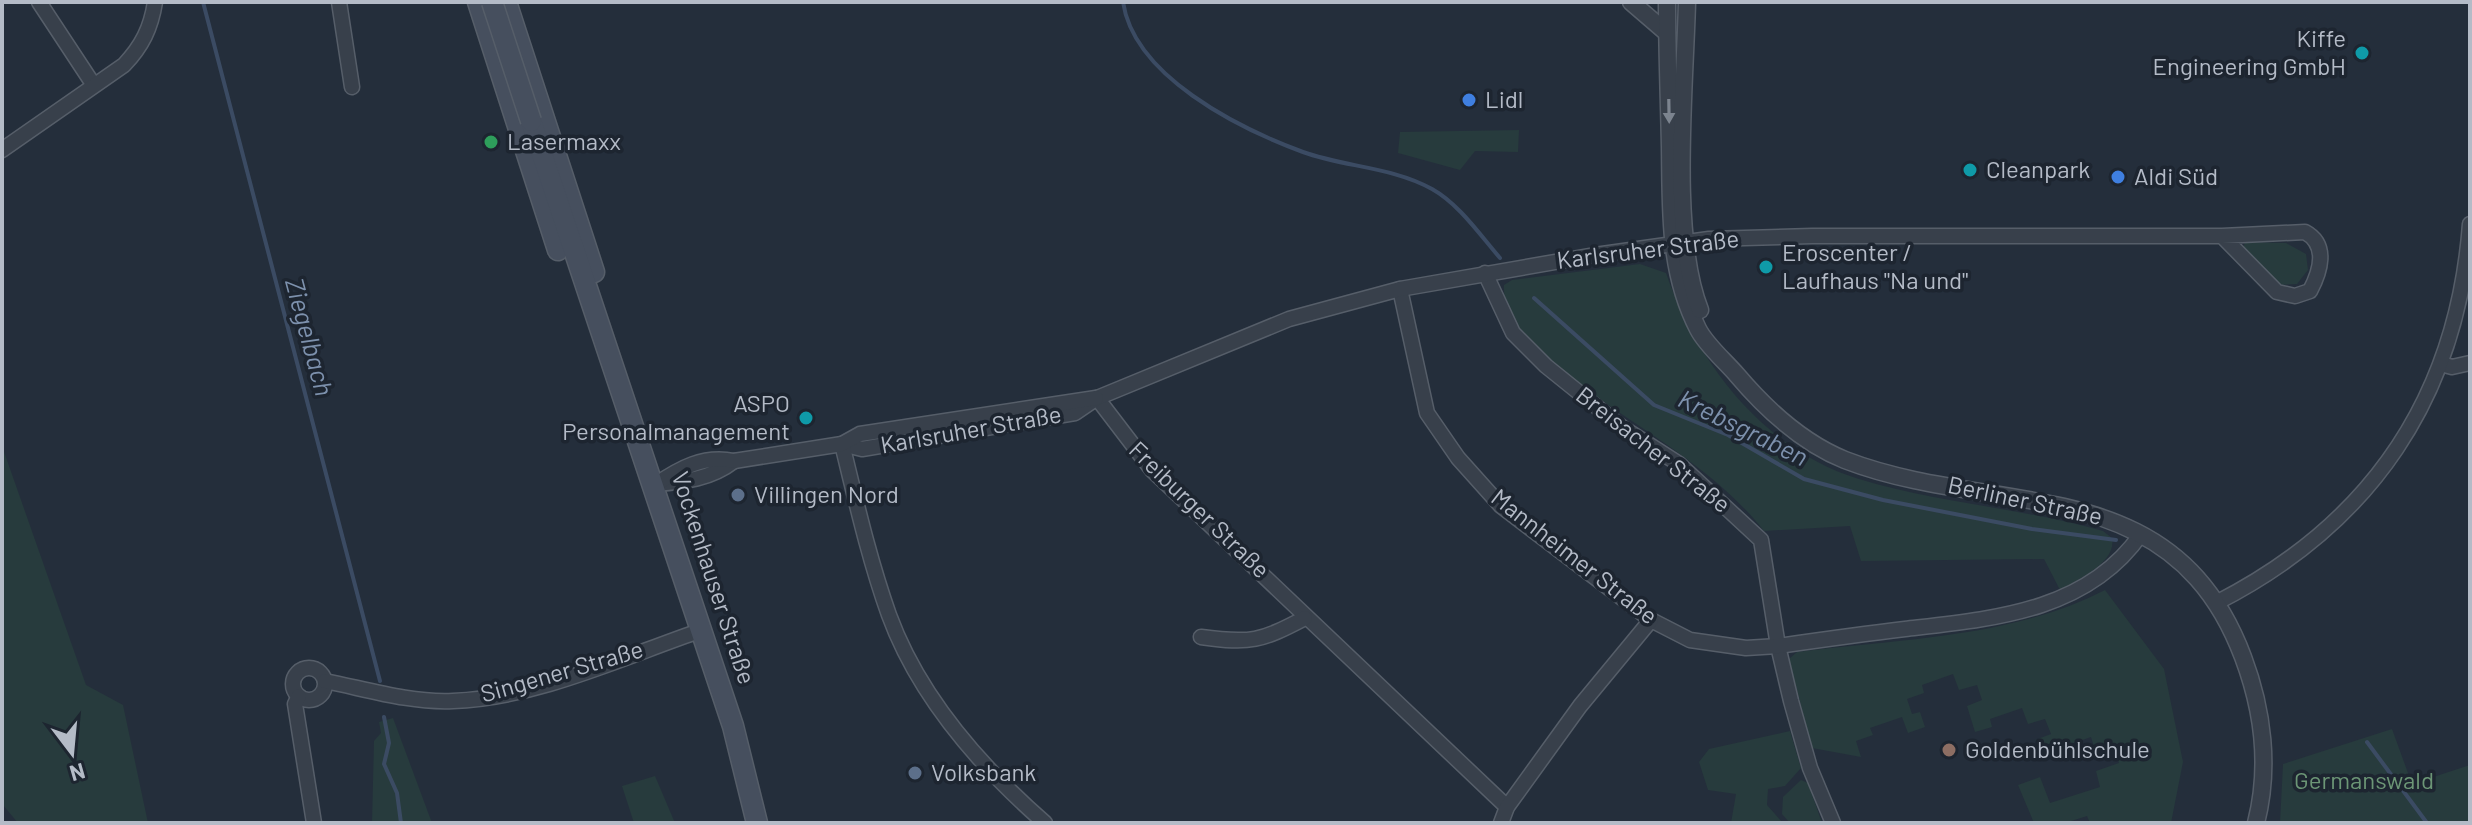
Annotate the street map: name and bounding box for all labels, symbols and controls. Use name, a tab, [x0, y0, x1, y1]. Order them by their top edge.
place label: Kiffe Engineering GmbH	[2152, 23, 2346, 80]
marker: Kiffe Engineering GmbH	[2353, 44, 2371, 62]
place label: Lidl	[1485, 84, 1523, 113]
marker: Lidl	[1460, 91, 1478, 109]
one-way arrow	[1663, 99, 1675, 124]
place label: Lasermaxx	[507, 126, 621, 155]
marker: Lasermaxx	[482, 133, 500, 151]
place label: Cleanpark	[1986, 154, 2090, 183]
marker: Cleanpark	[1961, 161, 1979, 179]
place label: Aldi Süd	[2134, 161, 2218, 190]
marker: Aldi Süd	[2109, 168, 2127, 186]
street label: Karlsruher Straße	[1555, 223, 1741, 274]
place label: Eroscenter / Laufhaus "Na und"	[1782, 237, 1968, 294]
marker: Eroscenter / Laufhaus "Na und"	[1757, 258, 1775, 276]
water label: Ziegelbach	[280, 274, 341, 399]
street label: Breisacher Straße	[1571, 380, 1737, 518]
water label: Krebsgraben	[1674, 382, 1814, 471]
place label: ASPO Personalmanagement	[562, 388, 790, 445]
street label: Karlsruher Straße	[878, 398, 1064, 459]
marker: ASPO Personalmanagement	[797, 409, 815, 427]
street label: Freiburger Straße	[1124, 434, 1276, 583]
street label: Vockenhauser Straße	[666, 468, 762, 687]
street label: Berliner Straße	[1945, 469, 2105, 530]
place label: Villingen Nord	[754, 479, 899, 508]
street label: Mannheimer Straße	[1486, 482, 1664, 630]
marker: Villingen Nord	[729, 486, 747, 504]
street label: Singener Straße	[477, 634, 646, 708]
north arrow	[32, 713, 112, 793]
place label: Goldenbühlschule	[1965, 734, 2150, 763]
marker: Goldenbühlschule	[1940, 741, 1958, 759]
place label: Volksbank	[931, 757, 1036, 786]
text: N	[67, 759, 88, 788]
marker: Volksbank	[906, 764, 924, 782]
park label: Germanswald	[2294, 765, 2434, 794]

